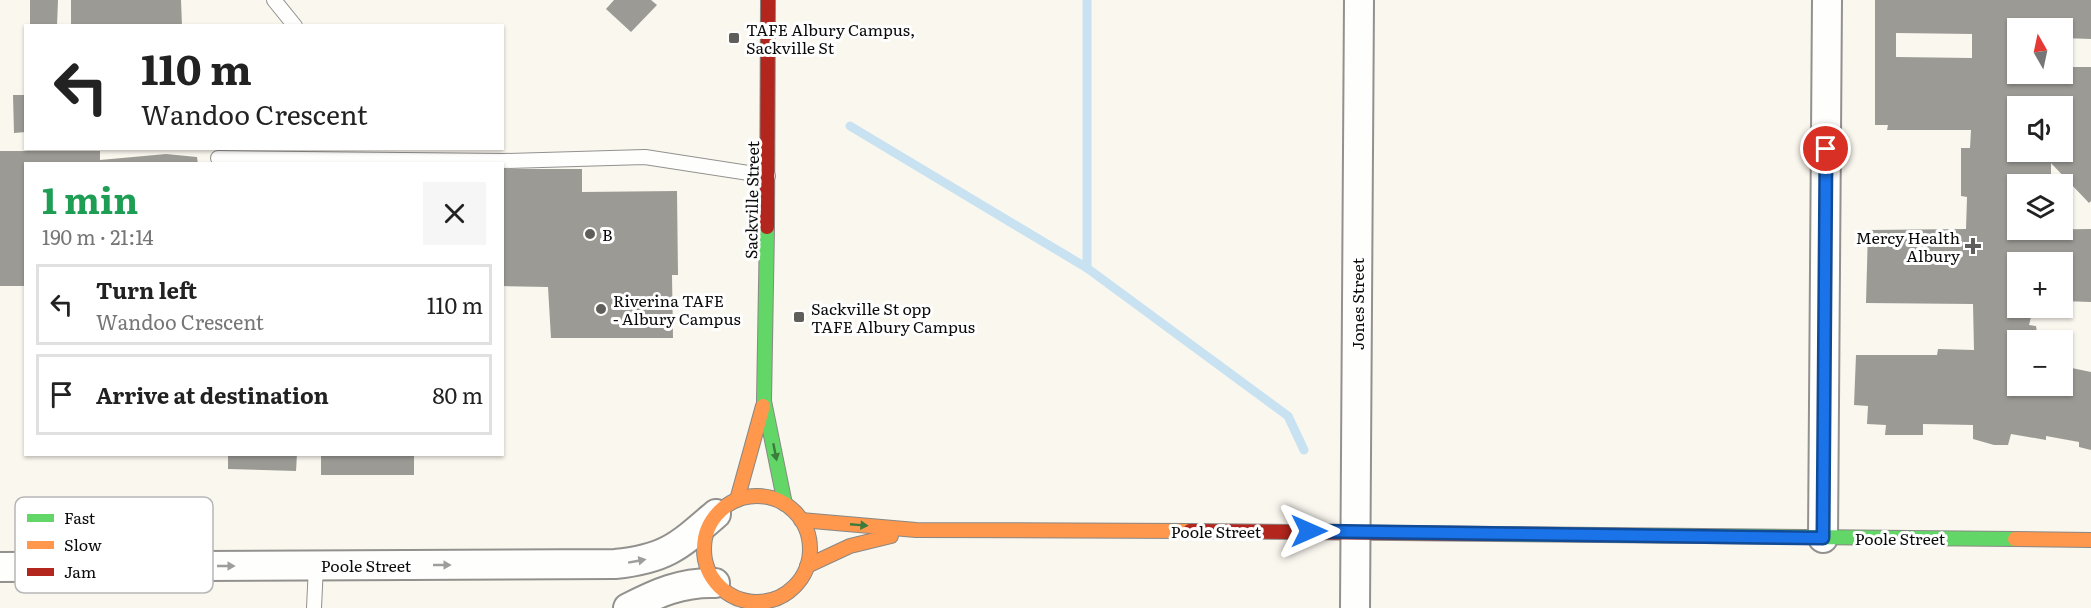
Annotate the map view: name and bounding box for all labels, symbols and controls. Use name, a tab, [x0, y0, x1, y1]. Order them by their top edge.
place label: TAFE Albury Campus, Sackville St	[746, 17, 915, 59]
north arrow	[2007, 18, 2073, 84]
map controls	[2007, 18, 2073, 396]
marker: TAFE Albury Campus, Sackville St	[727, 31, 741, 45]
text: 110 m	[141, 36, 252, 98]
icon: left	[42, 48, 120, 126]
text: Wandoo Crescent	[141, 93, 368, 133]
button: sound	[2007, 96, 2073, 162]
pin	[1800, 123, 1851, 174]
icon: arrive	[1809, 132, 1842, 165]
street label: Sackville Street	[738, 140, 764, 259]
text: 1 min	[42, 172, 138, 225]
button: layers	[2007, 174, 2073, 240]
button: close	[423, 182, 486, 245]
text: 190 m · 21:14	[42, 221, 154, 251]
place label: B	[602, 222, 613, 246]
place label: Mercy Health Albury	[1856, 225, 1961, 267]
marker: B	[583, 227, 597, 241]
marker: Mercy Health Albury	[1964, 237, 1982, 255]
button: +	[2007, 252, 2073, 318]
street label: Jones Street	[1345, 257, 1369, 350]
text: Turn left	[96, 273, 197, 306]
icon: left	[45, 288, 78, 321]
text: 110 m	[427, 288, 483, 321]
place label: Riverina TAFE - Albury Campus	[613, 288, 741, 330]
place label: Sackville St opp TAFE Albury Campus	[811, 296, 975, 338]
marker: Riverina TAFE - Albury Campus	[594, 302, 608, 316]
text: Wandoo Crescent	[96, 306, 264, 336]
marker: Sackville St opp TAFE Albury Campus	[792, 310, 806, 324]
button: −	[2007, 330, 2073, 396]
icon: arrive	[45, 378, 78, 411]
text: Arrive at destination	[96, 378, 329, 411]
text: 80 m	[432, 378, 483, 411]
one-way arrow	[771, 443, 780, 462]
legend	[15, 497, 213, 593]
position arrow	[1277, 499, 1341, 563]
text: Fast	[64, 505, 96, 529]
street label: Poole Street	[1171, 519, 1262, 543]
one-way arrow	[849, 520, 868, 530]
street label: Poole Street	[1855, 526, 1946, 550]
text: Slow	[64, 532, 102, 556]
street label: Poole Street	[321, 553, 412, 577]
one-way arrow	[628, 556, 647, 565]
text: Jam	[64, 559, 97, 583]
one-way arrow	[433, 560, 452, 570]
one-way arrow	[217, 561, 236, 571]

